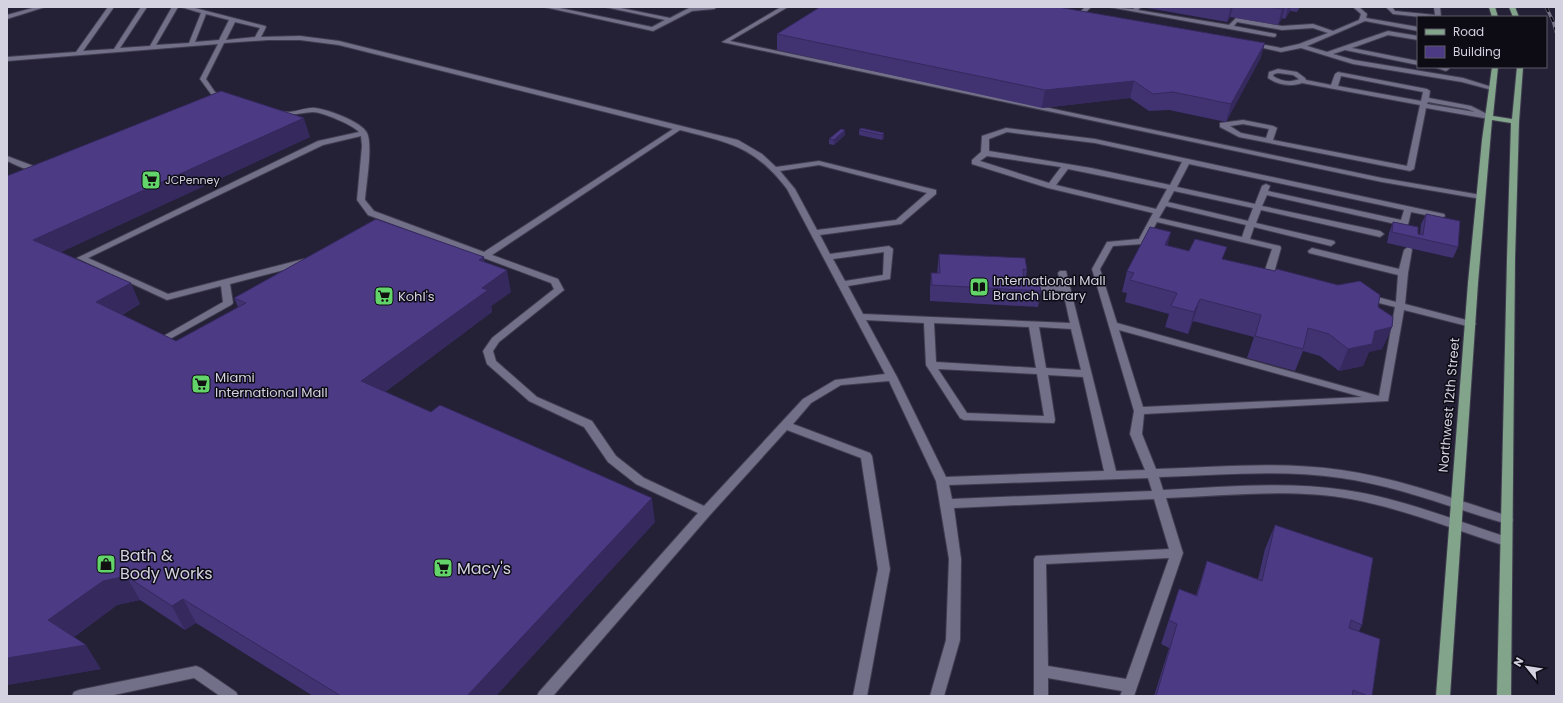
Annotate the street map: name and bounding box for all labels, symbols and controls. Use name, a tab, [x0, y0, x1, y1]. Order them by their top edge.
legend	[1417, 16, 1547, 68]
text: Road	[1453, 23, 1484, 40]
text: Building	[1453, 43, 1501, 60]
supermarket icon: JCPenney	[140, 169, 162, 191]
place label: JCPenney	[165, 172, 220, 188]
place label: International Mall Branch Library	[993, 271, 1106, 305]
library icon: International Mall Branch Library	[968, 276, 990, 298]
supermarket icon: Kohl's	[373, 285, 395, 307]
place label: Kohl's	[398, 287, 435, 306]
street label: Northwest 12th Street	[1434, 337, 1464, 473]
place label: Miami International Mall	[215, 368, 328, 402]
supermarket icon: Miami International Mall	[190, 373, 212, 395]
place label: Bath & Body Works	[120, 544, 213, 585]
shop icon: Bath & Body Works	[95, 553, 117, 575]
supermarket icon: Macy's	[432, 557, 454, 579]
place label: Macy's	[457, 557, 511, 580]
north arrow	[1507, 647, 1547, 687]
text: N	[1509, 654, 1527, 670]

